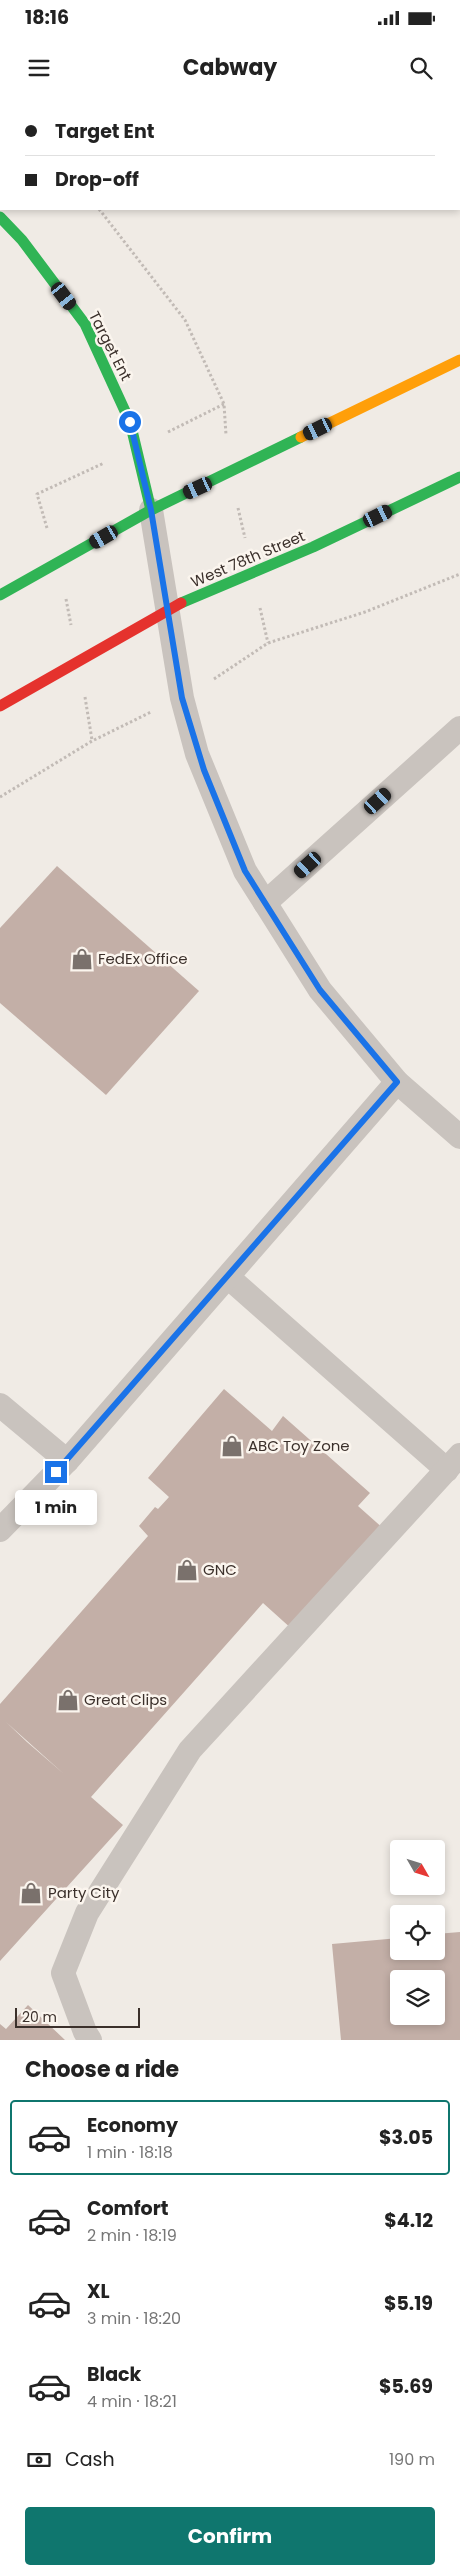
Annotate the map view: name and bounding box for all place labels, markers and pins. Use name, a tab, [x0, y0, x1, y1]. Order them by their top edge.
shop icon: FedEx Office	[69, 946, 95, 972]
place label: FedEx Office	[98, 948, 188, 969]
shop icon: ABC Toy Zone	[219, 1433, 245, 1459]
place label: ABC Toy Zone	[248, 1435, 350, 1456]
shop icon: GNC	[174, 1557, 200, 1583]
place label: GNC	[203, 1559, 237, 1580]
shop icon: Great Clips	[55, 1687, 81, 1713]
place label: Great Clips	[84, 1689, 167, 1710]
shop icon: Party City	[18, 1880, 44, 1906]
place label: Party City	[48, 1882, 120, 1903]

